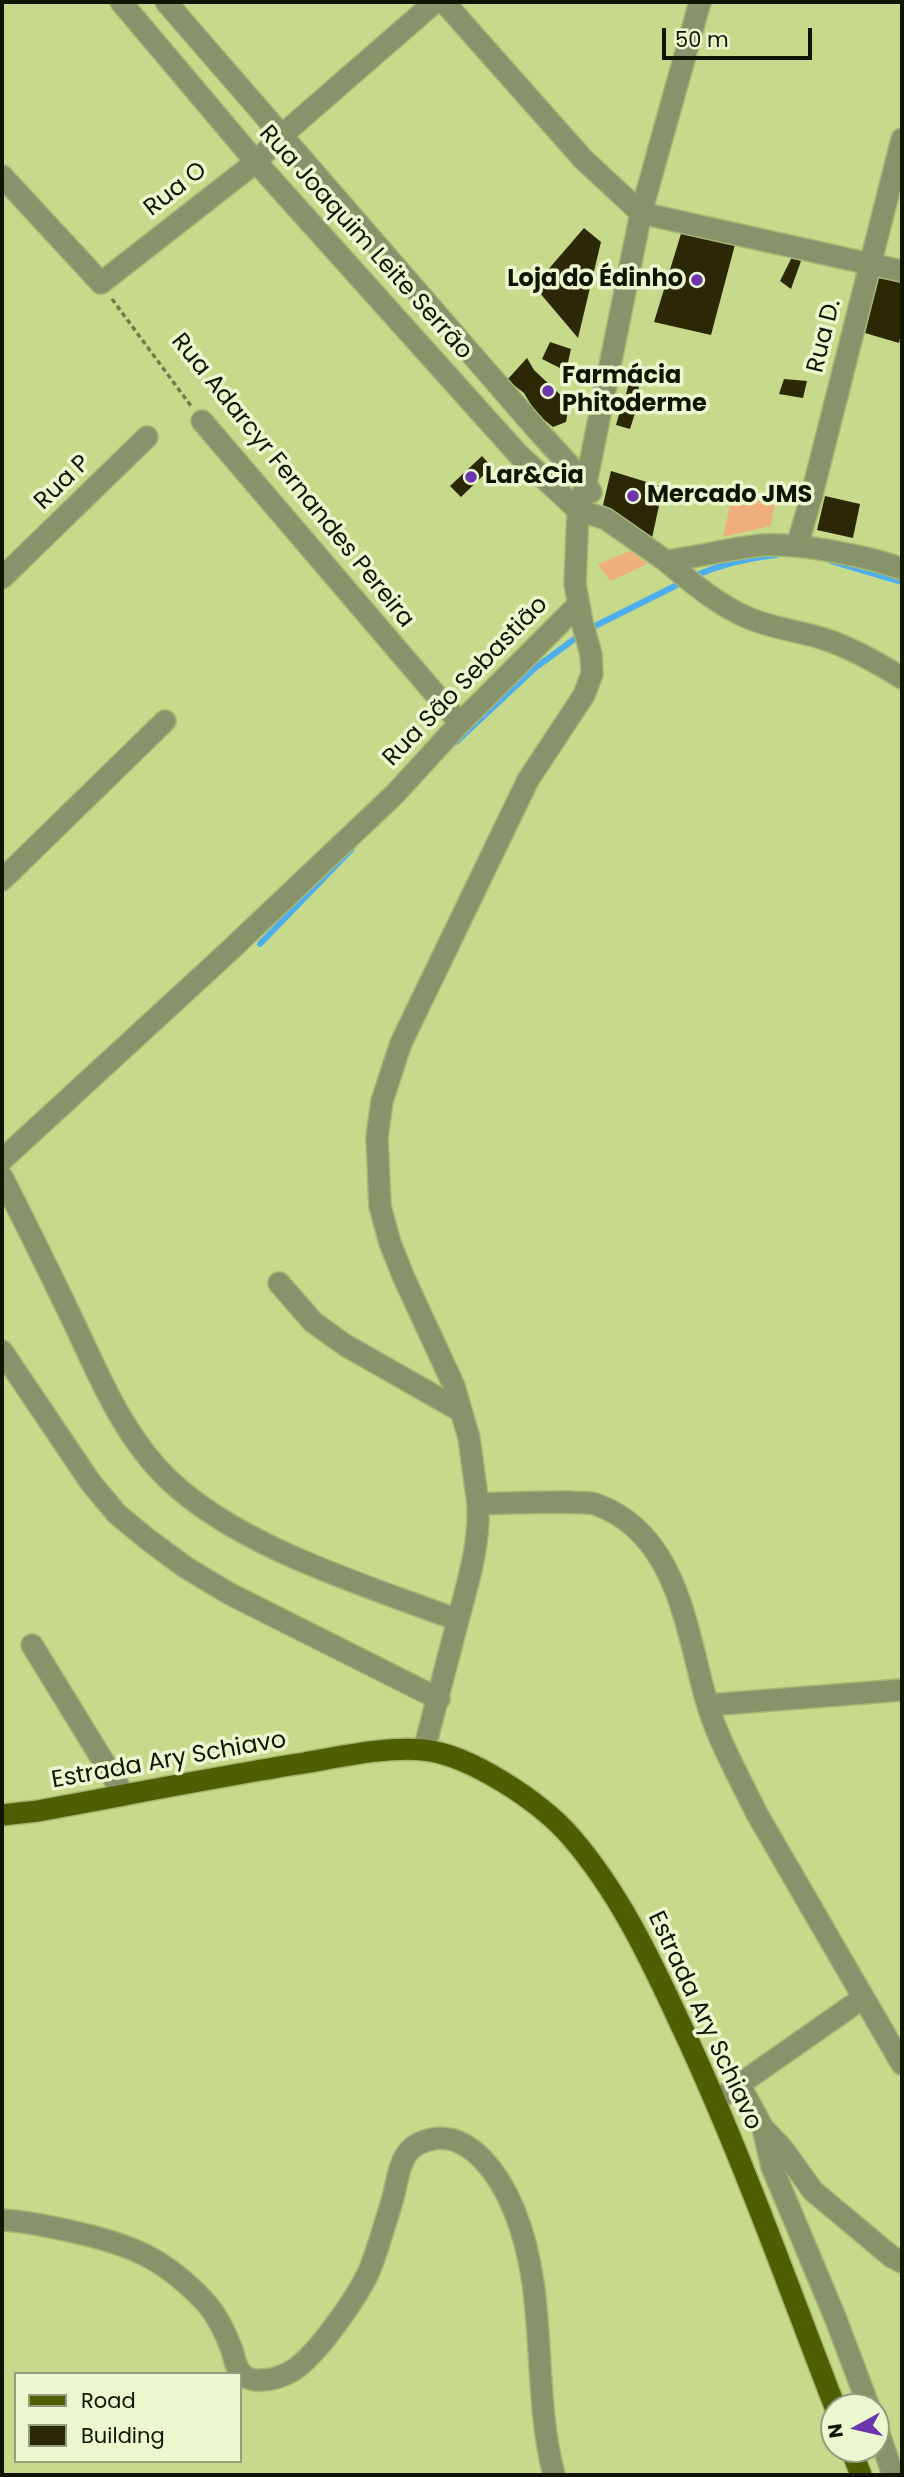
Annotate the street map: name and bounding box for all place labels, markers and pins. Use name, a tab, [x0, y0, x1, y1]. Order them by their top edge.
place label: Loja do Édinho	[507, 266, 683, 294]
marker: Loja do Édinho	[689, 272, 705, 288]
place label: Farmácia Phitoderme	[562, 363, 707, 419]
marker: Farmácia Phitoderme	[540, 383, 556, 399]
place label: Lar&Cia	[485, 463, 584, 491]
marker: Lar&Cia	[463, 469, 479, 485]
place label: Mercado JMS	[647, 482, 812, 510]
marker: Mercado JMS	[625, 488, 641, 504]

